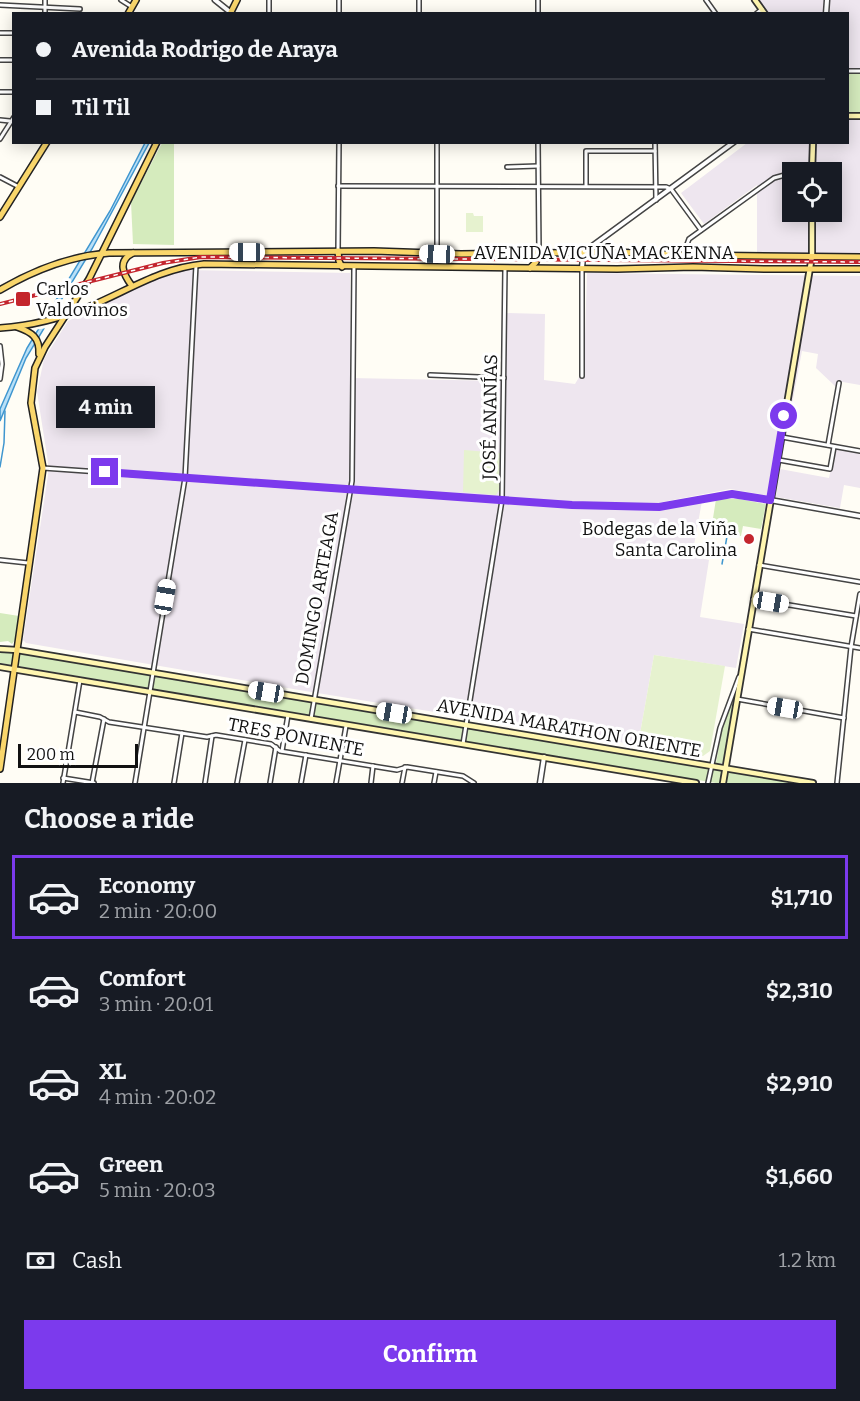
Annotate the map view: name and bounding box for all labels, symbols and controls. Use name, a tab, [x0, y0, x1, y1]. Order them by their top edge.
text: Avenida Rodrigo de Araya	[72, 36, 338, 63]
text: Til Til	[72, 94, 130, 121]
map controls	[782, 162, 842, 222]
button: locate	[782, 162, 842, 222]
street label: AVENIDA VICUÑA MACKENNA	[474, 242, 735, 264]
car	[229, 243, 265, 261]
car	[419, 244, 455, 264]
place label: Carlos Valdovinos	[36, 278, 128, 321]
marker: Carlos Valdovinos	[14, 290, 32, 308]
street label: JOSÉ ANANÍAS	[477, 354, 502, 481]
callout: 4 min	[56, 385, 154, 427]
text: 4 min	[78, 395, 133, 419]
route start	[770, 402, 797, 429]
route end	[91, 458, 118, 485]
street label: DOMINGO ARTEAGA	[291, 509, 343, 687]
place label: Bodegas de la Viña Santa Carolina	[582, 518, 737, 561]
marker: Bodegas de la Viña Santa Carolina	[742, 532, 756, 546]
car	[153, 578, 177, 616]
car	[752, 590, 790, 614]
car	[247, 680, 285, 704]
street label: AVENIDA MARATHON ORIENTE	[435, 694, 703, 762]
car	[766, 696, 804, 720]
car	[375, 701, 413, 725]
street label: TRES PONIENTE	[226, 713, 366, 761]
scale bar	[18, 741, 138, 768]
text: 200 m	[27, 745, 75, 764]
text: Choose a ride	[24, 803, 194, 835]
icon: car	[27, 870, 81, 924]
text: Economy	[99, 872, 195, 899]
text: $1,710	[770, 884, 833, 911]
text: 2 min · 20:00	[99, 899, 217, 923]
icon: car	[27, 963, 81, 1017]
text: Comfort	[99, 965, 186, 992]
text: $2,310	[766, 977, 833, 1004]
text: 3 min · 20:01	[99, 992, 213, 1016]
icon: car	[27, 1056, 81, 1110]
text: XL	[99, 1058, 126, 1085]
text: $2,910	[766, 1070, 833, 1097]
text: 4 min · 20:02	[99, 1085, 216, 1109]
icon: car	[27, 1149, 81, 1203]
text: Green	[99, 1151, 163, 1178]
text: $1,660	[765, 1163, 833, 1190]
text: 5 min · 20:03	[99, 1178, 216, 1202]
icon: cash	[24, 1244, 57, 1277]
text: Cash	[72, 1247, 122, 1274]
text: 1.2 km	[778, 1248, 836, 1272]
button: Confirm	[24, 1320, 836, 1389]

